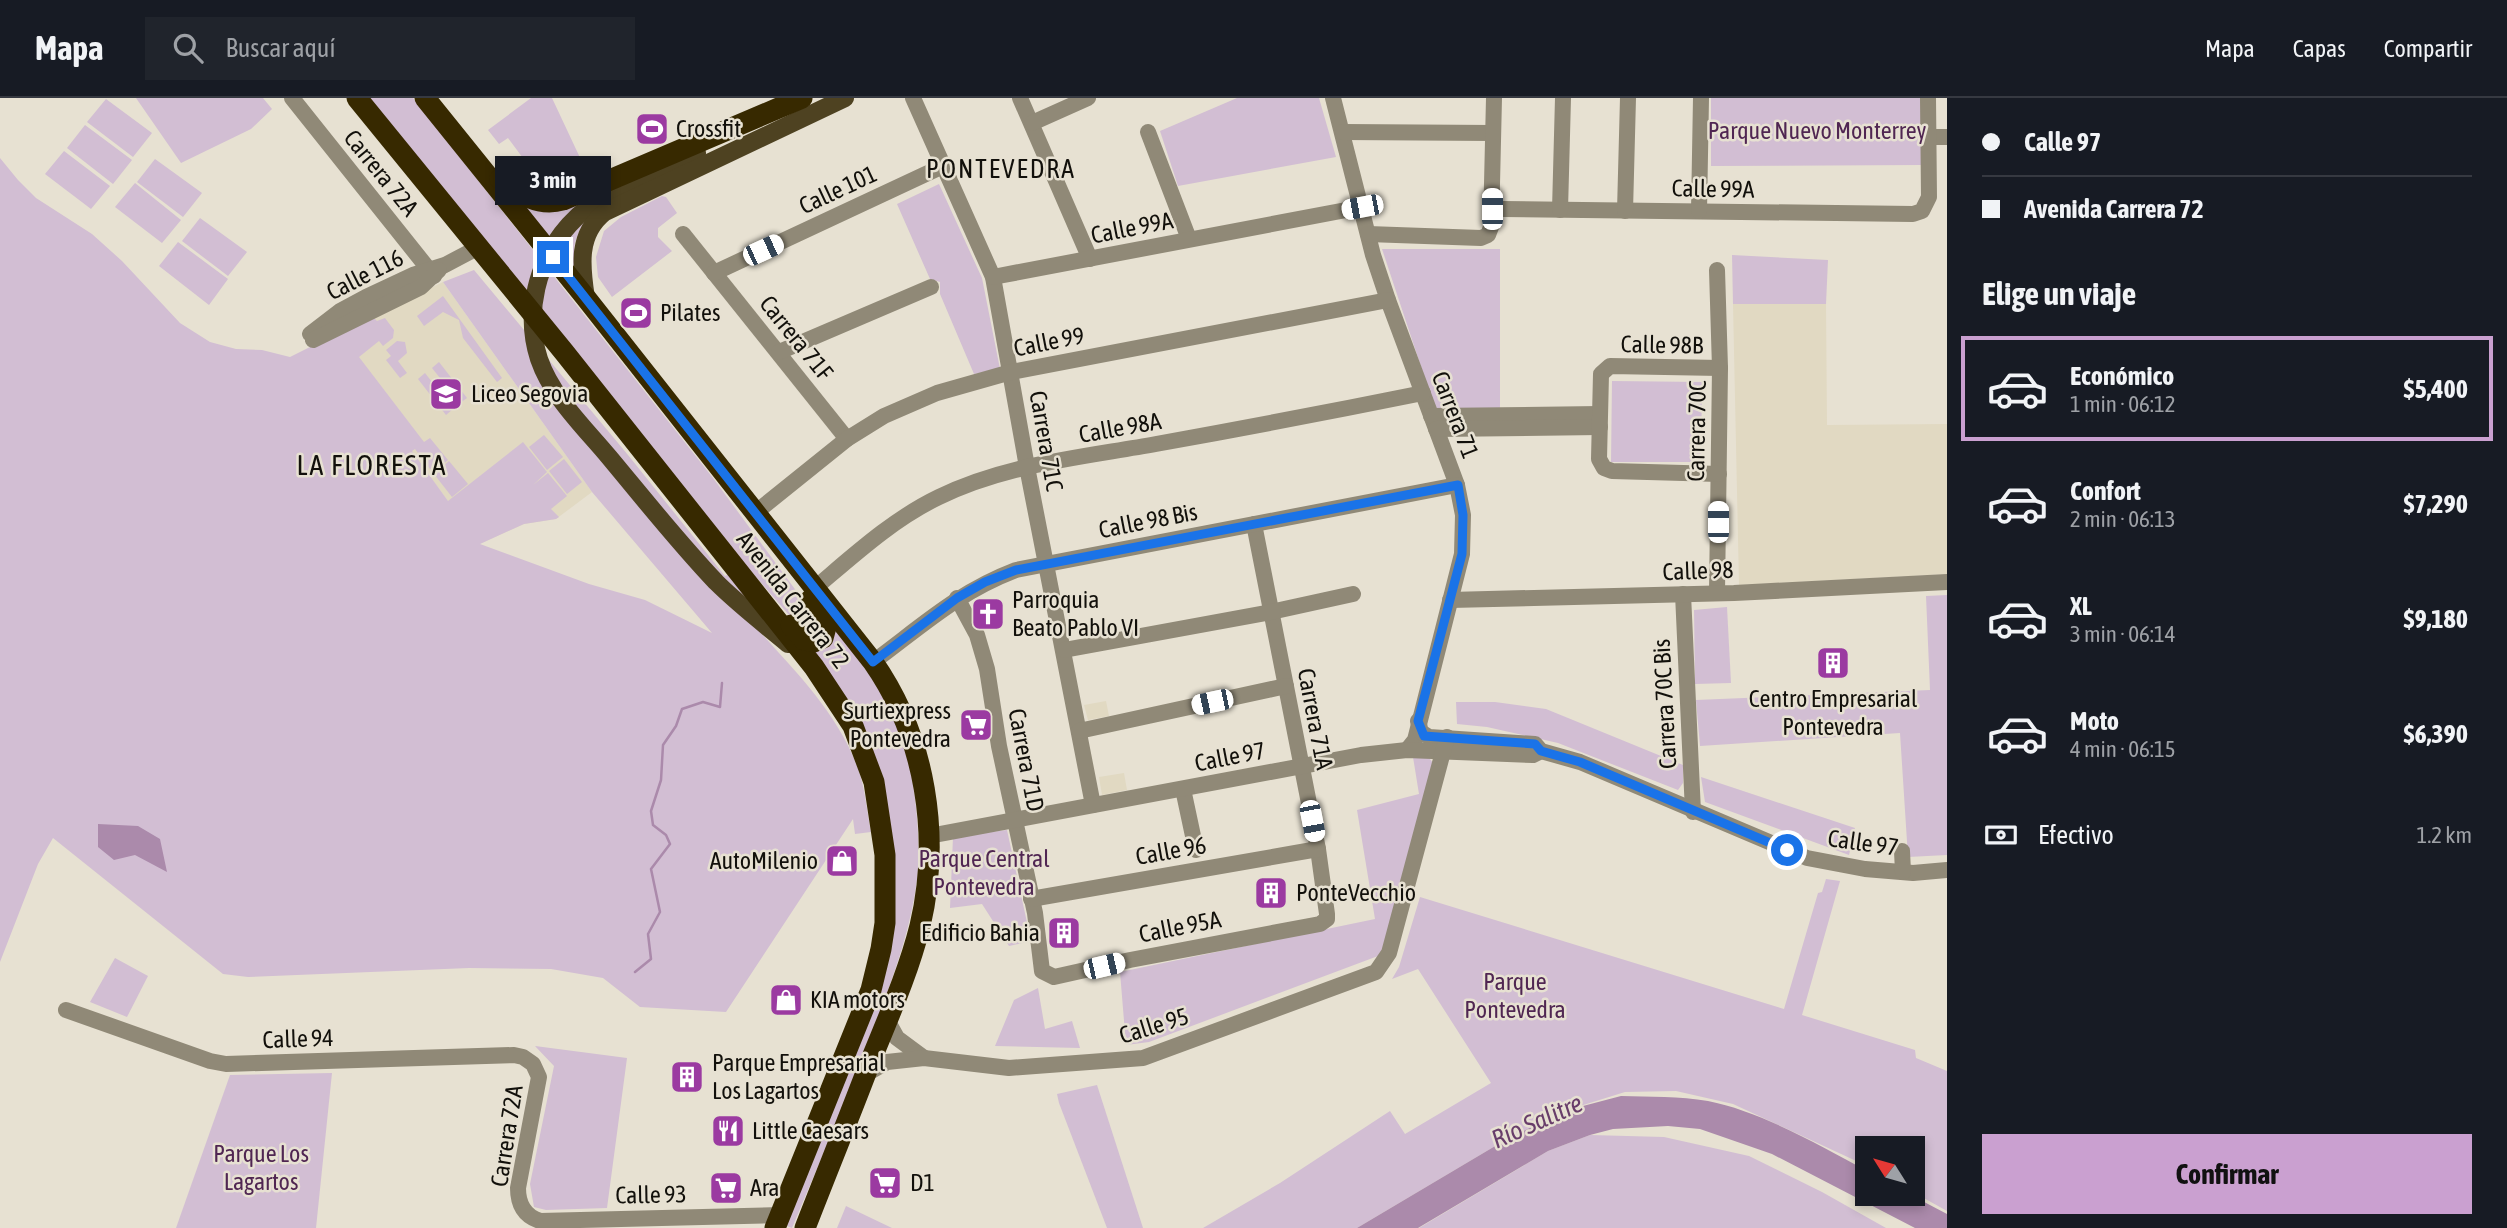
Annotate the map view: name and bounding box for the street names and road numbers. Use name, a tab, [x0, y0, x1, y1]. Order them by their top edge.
street label: Carrera 72A	[339, 124, 424, 221]
street label: Calle 101	[795, 160, 881, 219]
street label: Calle 99A	[1671, 174, 1755, 203]
street label: Calle 99A	[1089, 206, 1175, 249]
street label: Calle 116	[322, 244, 408, 305]
street label: Carrera 71F	[754, 290, 839, 385]
street label: Calle 99	[1011, 321, 1086, 362]
street label: Calle 98B	[1620, 330, 1704, 359]
street label: Carrera 71	[1427, 368, 1484, 462]
street label: Carrera 70C	[1682, 380, 1711, 482]
street label: Carrera 71C	[1024, 389, 1069, 493]
street label: Calle 98A	[1077, 407, 1163, 448]
street label: Calle 98 Bis	[1096, 498, 1199, 543]
street label: Avenida Carrera 72	[732, 526, 855, 673]
street label: Calle 98	[1662, 556, 1734, 585]
street label: Carrera 70C Bis	[1648, 638, 1681, 770]
street label: Carrera 71A	[1292, 666, 1339, 772]
street label: Carrera 71D	[1003, 706, 1050, 814]
street label: Calle 97	[1192, 736, 1267, 777]
street label: Calle 97	[1826, 824, 1900, 861]
street label: Calle 96	[1134, 831, 1208, 870]
street label: Calle 95A	[1137, 905, 1223, 948]
street label: Calle 95	[1116, 1002, 1192, 1049]
street label: Calle 94	[262, 1024, 334, 1053]
street label: Carrera 72A	[485, 1083, 528, 1189]
street label: Calle 93	[615, 1180, 687, 1209]

